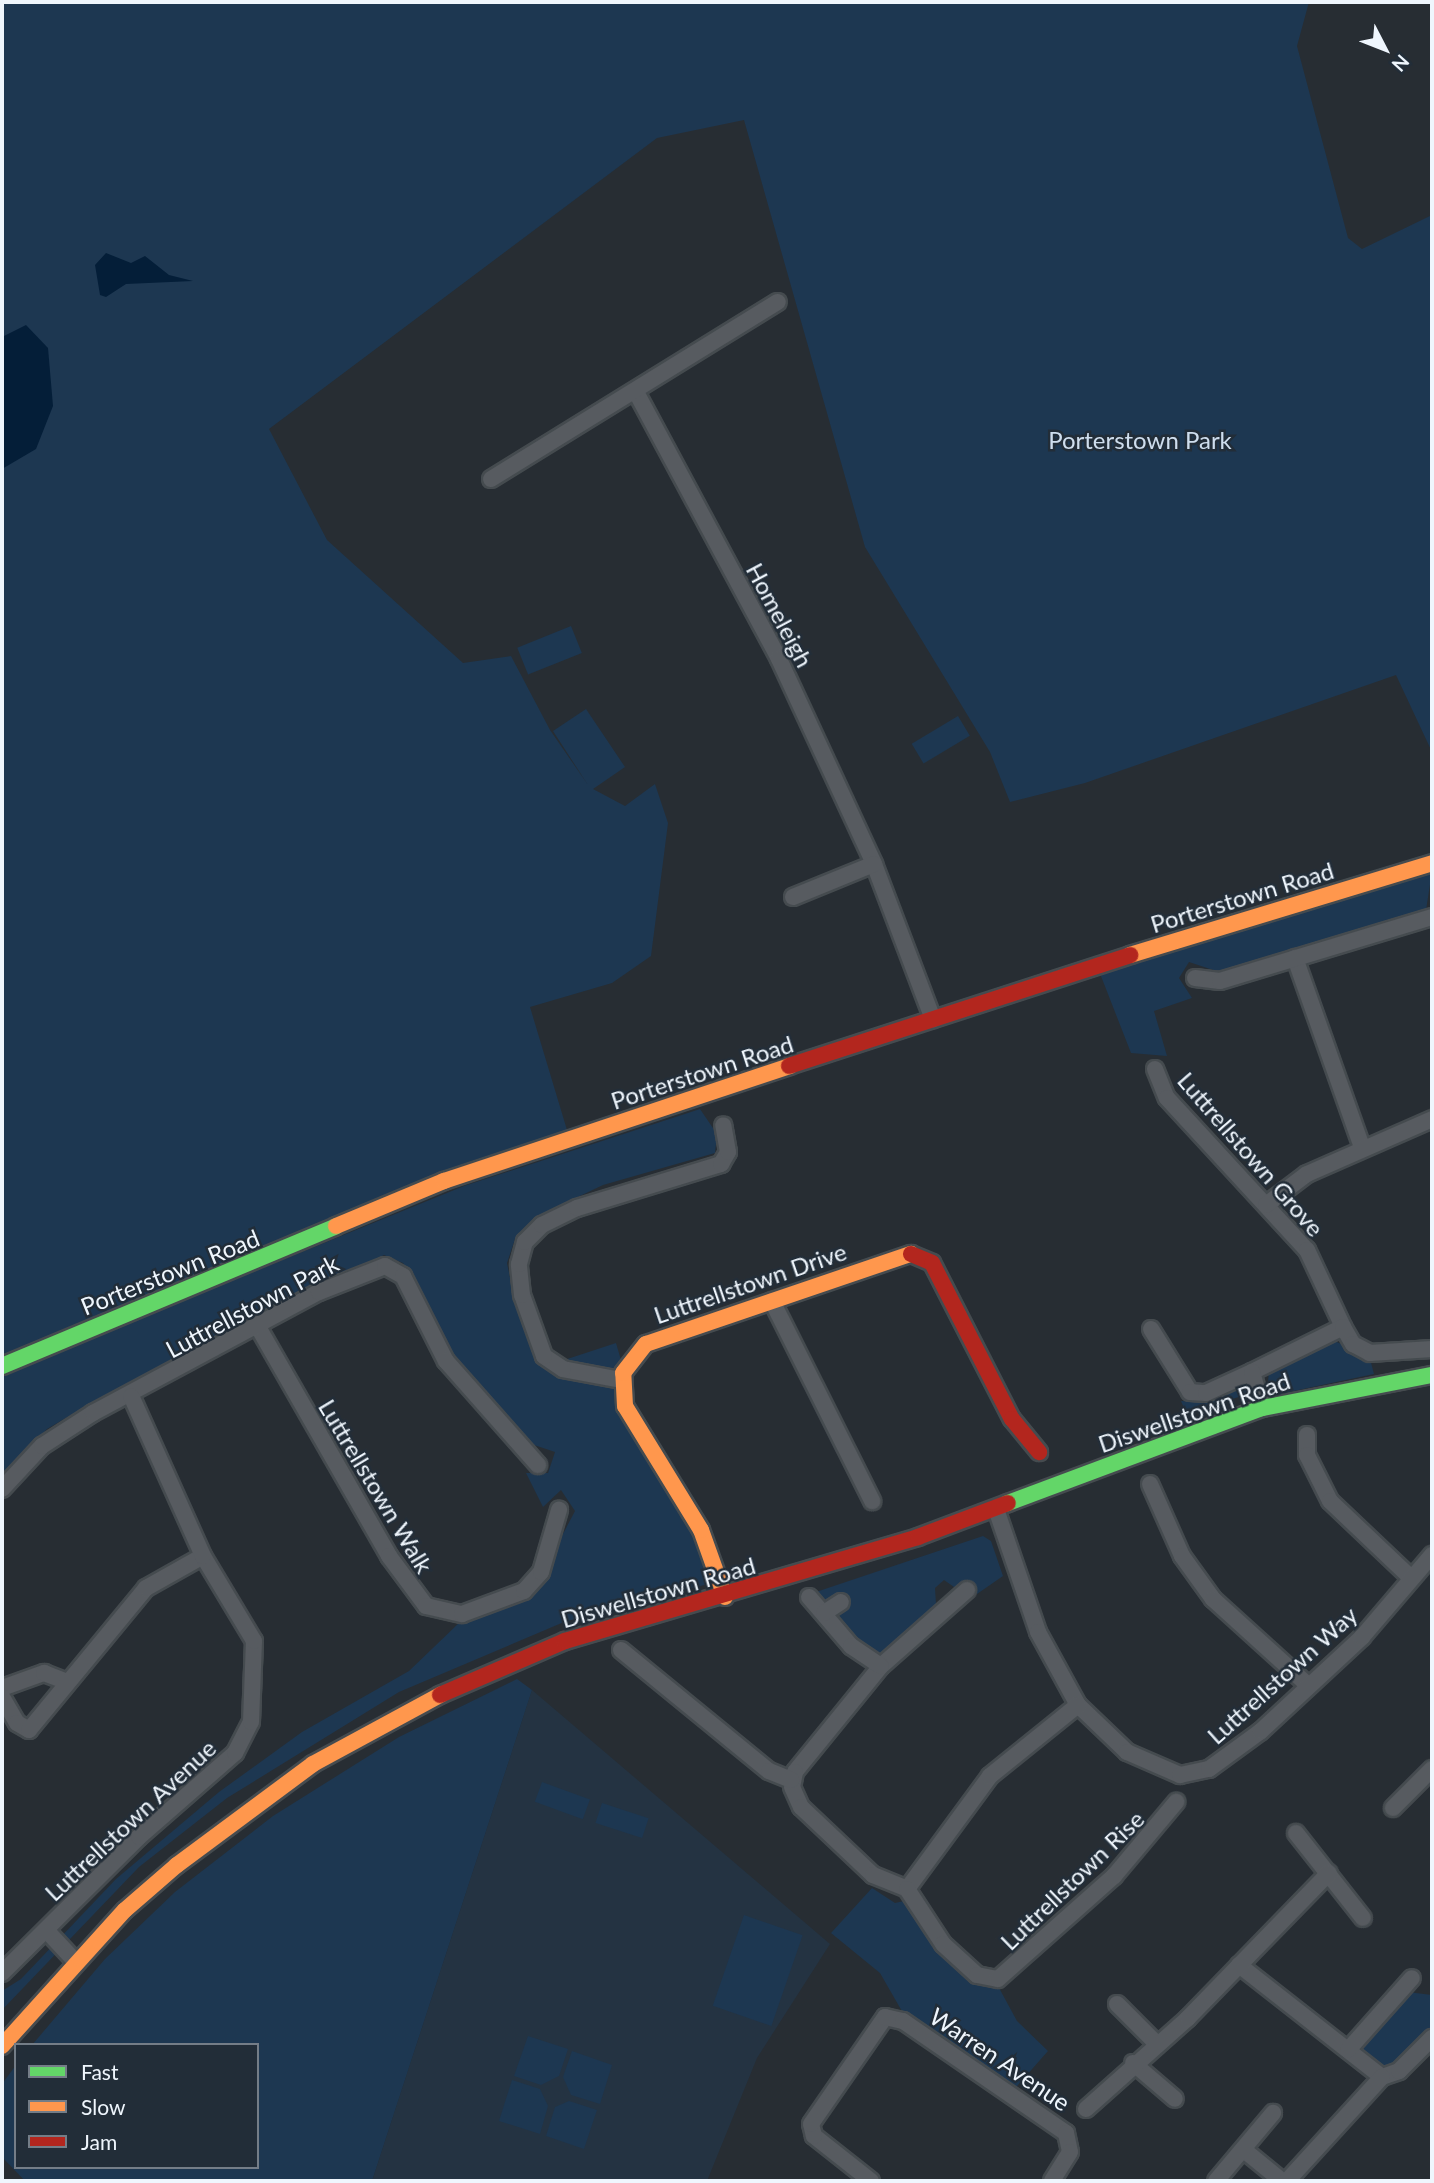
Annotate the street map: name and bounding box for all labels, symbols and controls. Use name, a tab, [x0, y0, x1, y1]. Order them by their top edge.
north arrow	[1350, 14, 1420, 84]
text: N	[1388, 50, 1414, 77]
park label: Porterstown Park	[1048, 426, 1232, 454]
street label: Homeleigh	[741, 558, 819, 672]
street label: Porterstown Road	[1147, 855, 1337, 939]
street label: Porterstown Road	[607, 1029, 797, 1115]
street label: Luttrellstown Grove	[1172, 1066, 1330, 1242]
street label: Porterstown Road	[77, 1223, 263, 1321]
street label: Luttrellstown Drive	[650, 1237, 850, 1329]
street label: Luttrellstown Park	[161, 1248, 343, 1364]
street label: Diswellstown Road	[1094, 1366, 1294, 1458]
street label: Luttrellstown Walk	[313, 1394, 439, 1578]
street label: Diswellstown Road	[558, 1550, 758, 1634]
street label: Luttrellstown Way	[1201, 1600, 1363, 1750]
street label: Luttrellstown Avenue	[38, 1733, 222, 1907]
street label: Luttrellstown Rise	[994, 1804, 1150, 1956]
street label: Warren Avenue	[924, 2001, 1076, 2117]
legend	[14, 2043, 259, 2169]
text: Fast	[81, 2059, 118, 2084]
text: Slow	[81, 2094, 125, 2119]
text: Jam	[81, 2129, 117, 2154]

